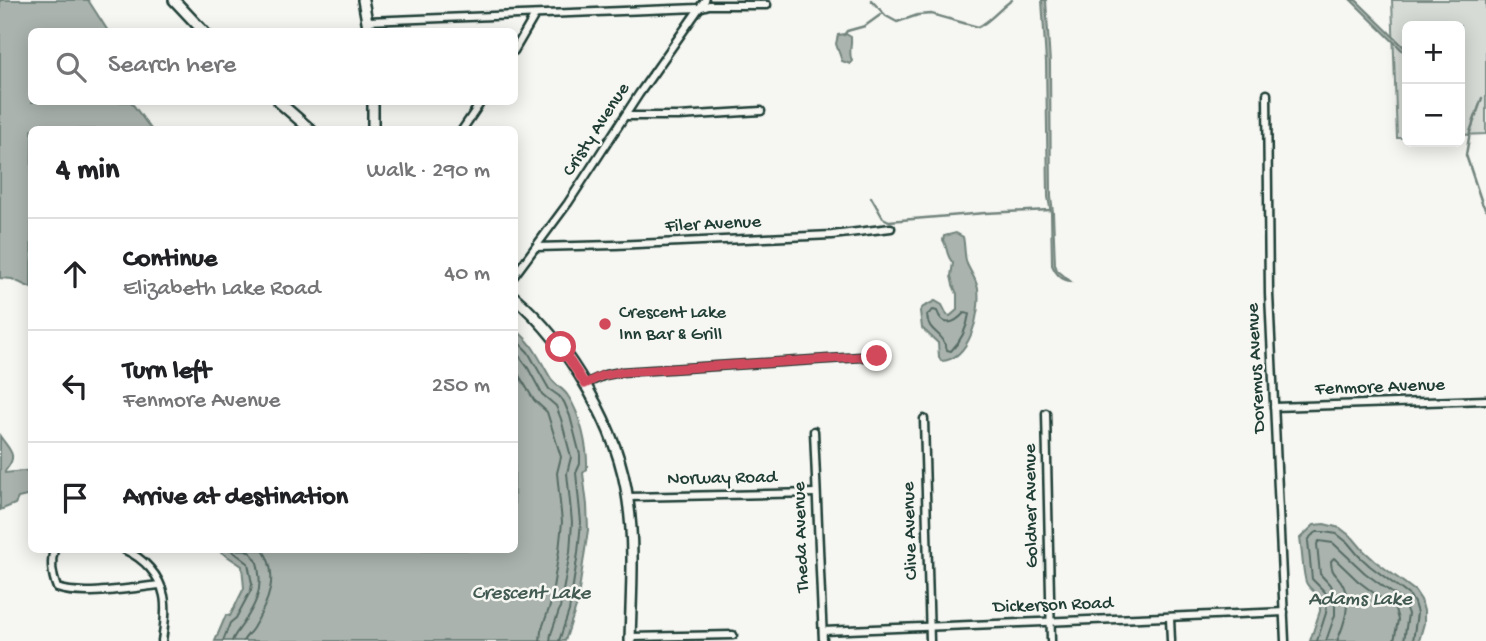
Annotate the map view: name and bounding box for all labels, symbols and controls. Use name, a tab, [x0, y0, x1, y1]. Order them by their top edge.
map controls	[1402, 21, 1465, 147]
button: +	[1402, 21, 1465, 84]
search box	[28, 28, 518, 105]
icon: search	[52, 48, 90, 86]
text: Search here	[108, 51, 236, 82]
street label: Cristy Avenue	[558, 79, 636, 181]
button: −	[1402, 84, 1465, 147]
text: 4 min	[56, 154, 119, 189]
text: Walk · 290 m	[367, 158, 490, 185]
street label: Filer Avenue	[663, 211, 762, 239]
text: Continue	[123, 245, 217, 276]
icon: ahead	[56, 255, 94, 293]
text: 40 m	[444, 261, 490, 288]
text: Elizabeth Lake Road	[123, 276, 321, 303]
place label: Crescent Lake Inn Bar & Grill	[619, 302, 726, 347]
street label: Doremus Avenue	[1242, 302, 1272, 435]
marker: Crescent Lake Inn Bar & Grill	[597, 316, 613, 332]
route start	[545, 331, 576, 362]
route end	[861, 340, 892, 371]
text: Turn left	[123, 357, 211, 388]
icon: left	[56, 367, 94, 405]
text: 250 m	[432, 373, 490, 400]
street label: Fenmore Avenue	[1314, 374, 1446, 402]
text: Fenmore Avenue	[123, 388, 280, 415]
street label: Goldner Avenue	[1019, 443, 1045, 568]
street label: Norway Road	[667, 467, 779, 491]
icon: arrive	[56, 479, 94, 517]
street label: Theda Avenue	[789, 481, 815, 594]
street label: Clive Avenue	[898, 481, 924, 581]
text: Arrive at destination	[123, 483, 348, 514]
water label: Crescent Lake	[472, 582, 591, 607]
water label: Adams Lake	[1308, 588, 1413, 613]
street label: Dickerson Road	[991, 592, 1115, 620]

